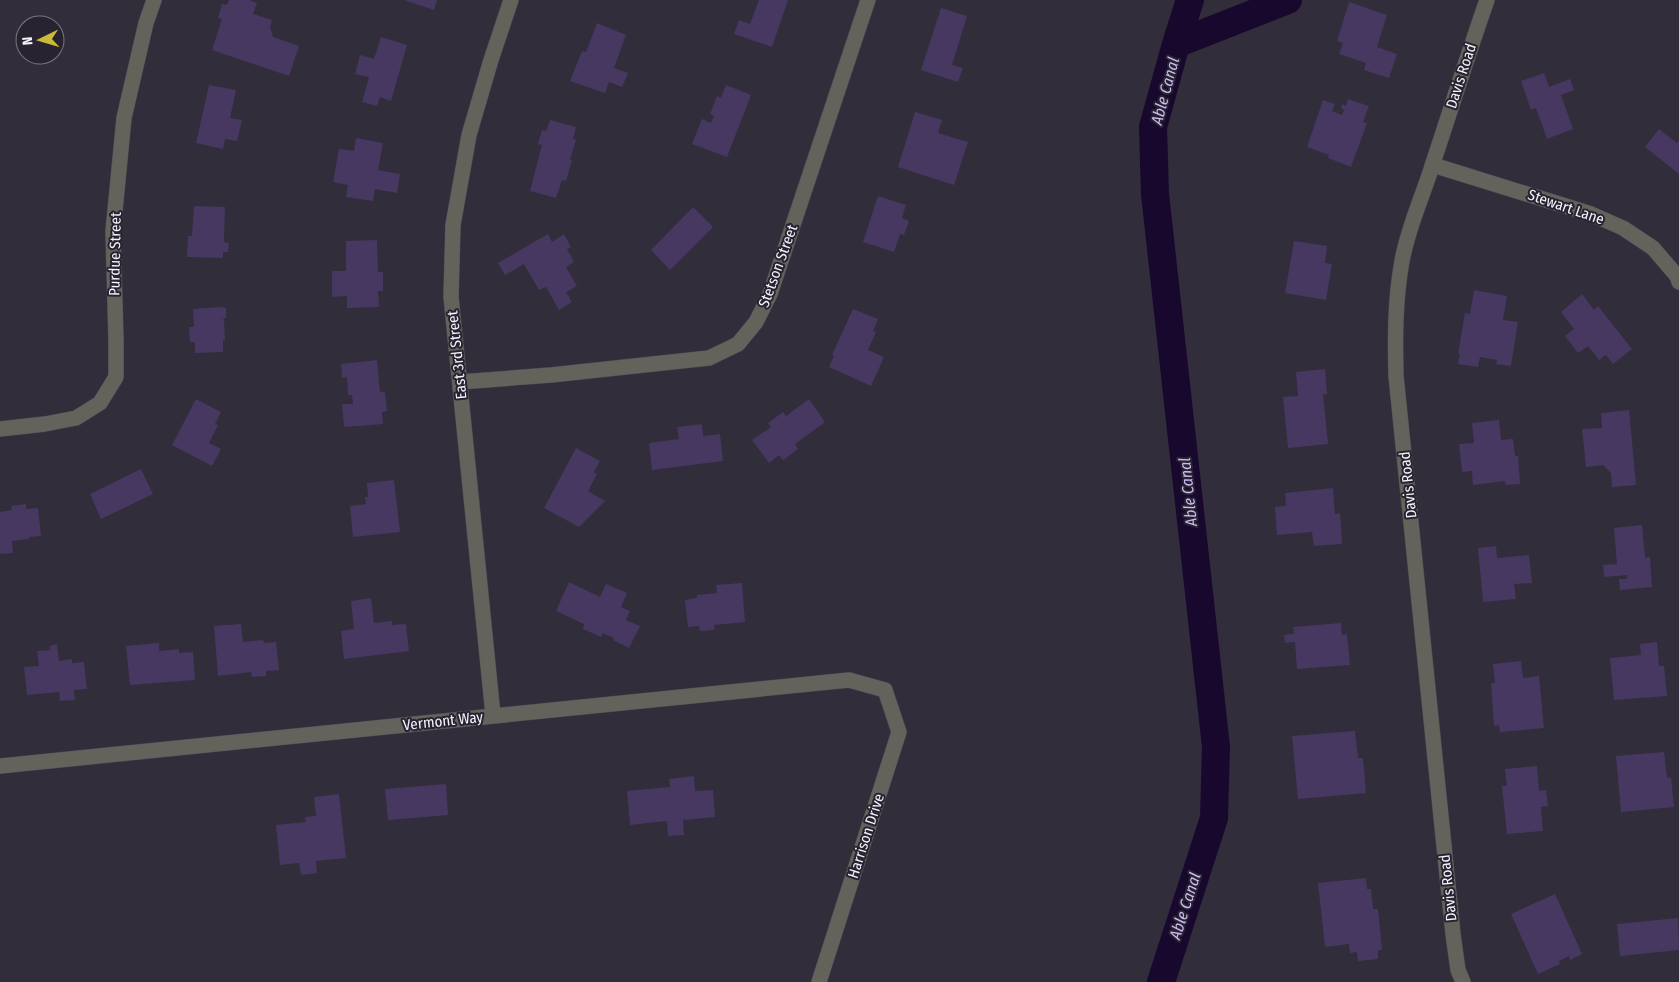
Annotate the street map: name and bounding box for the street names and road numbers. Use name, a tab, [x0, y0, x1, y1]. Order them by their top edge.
street label: Davis Road	[1442, 41, 1480, 111]
street label: Stewart Lane	[1526, 186, 1606, 228]
street label: Purdue Street	[105, 212, 125, 296]
street label: Stetson Street	[755, 222, 801, 310]
street label: East 3rd Street	[443, 310, 471, 400]
street label: Davis Road	[1396, 451, 1420, 519]
street label: Vermont Way	[402, 708, 484, 734]
street label: Harrison Drive	[844, 791, 888, 881]
street label: Davis Road	[1436, 854, 1460, 922]

